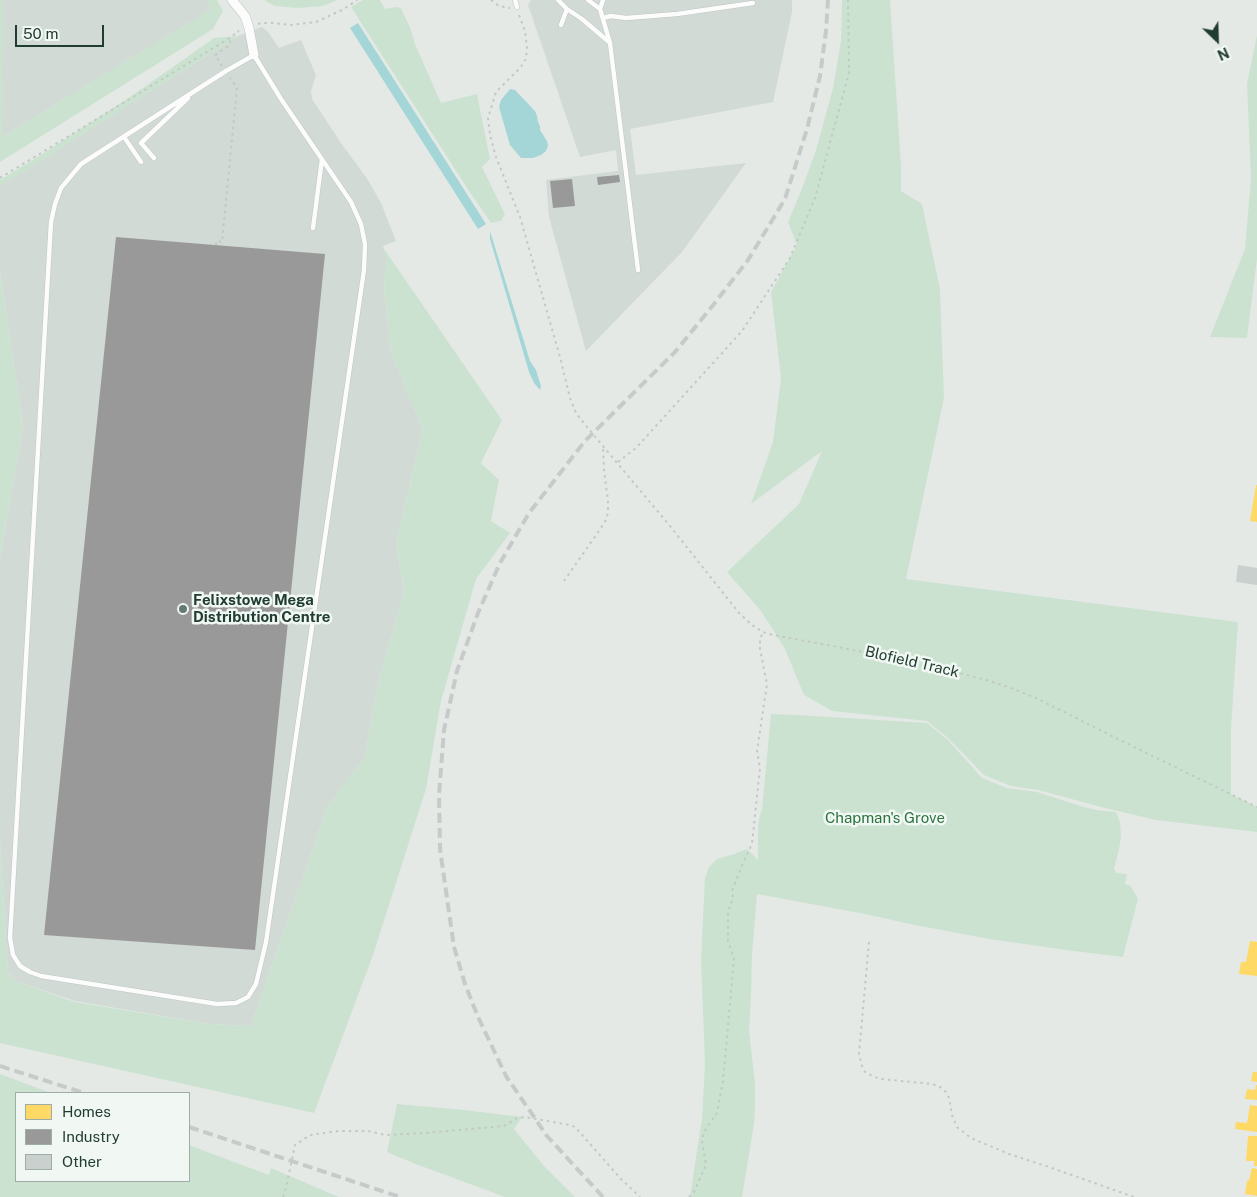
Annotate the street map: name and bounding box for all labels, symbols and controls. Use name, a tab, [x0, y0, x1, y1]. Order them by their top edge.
scale bar	[18, 15, 106, 47]
north arrow	[1192, 15, 1242, 65]
text: 50 m	[23, 25, 58, 42]
text: N	[1215, 44, 1231, 63]
place label: Felixstowe Mega Distribution Centre	[193, 591, 330, 626]
marker: Felixstowe Mega Distribution Centre	[177, 603, 189, 615]
street label: Blofield Track	[863, 642, 961, 682]
park label: Chapman's Grove	[825, 809, 945, 827]
legend	[15, 1092, 190, 1182]
text: Homes	[62, 1103, 111, 1120]
text: Industry	[62, 1128, 120, 1145]
text: Other	[62, 1153, 102, 1170]

